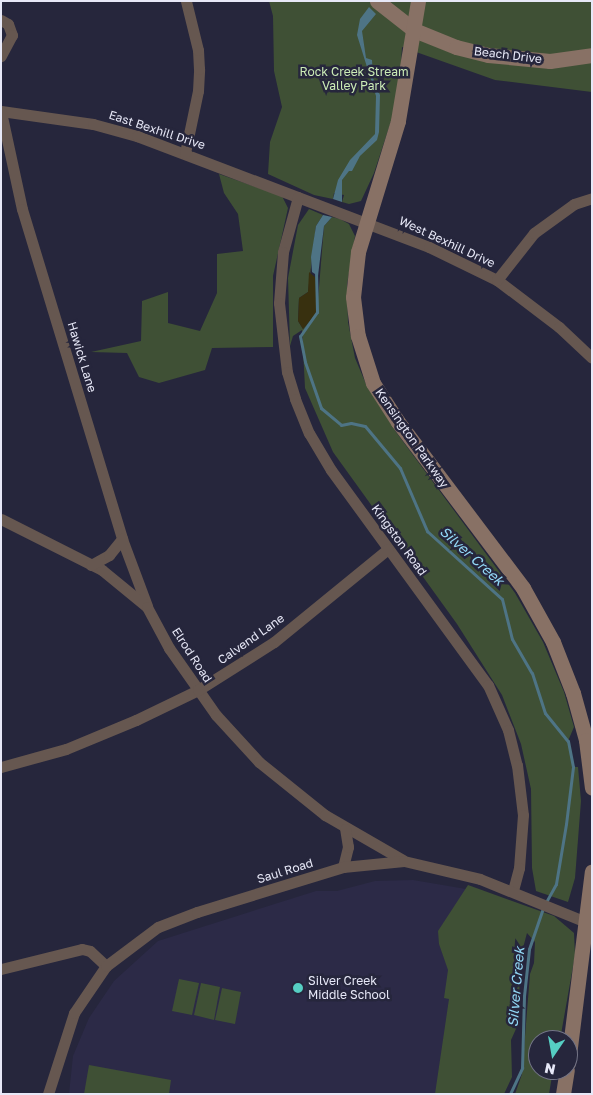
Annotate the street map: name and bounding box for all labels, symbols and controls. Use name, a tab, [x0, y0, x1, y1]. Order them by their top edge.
street label: Beach Drive	[473, 44, 543, 66]
park label: Rock Creek Stream Valley Park	[299, 65, 409, 93]
street label: East Bexhill Drive	[107, 108, 207, 152]
street label: West Bexhill Drive	[397, 213, 497, 271]
street label: Hawick Lane	[64, 320, 100, 394]
street label: Kensington Parkway	[372, 386, 452, 490]
street label: Kingston Road	[368, 502, 430, 578]
water label: Silver Creek	[436, 523, 508, 589]
street label: Calvend Lane	[215, 611, 287, 667]
street label: Elrod Road	[169, 625, 215, 685]
street label: Saul Road	[255, 856, 315, 886]
water label: Silver Creek	[504, 946, 528, 1028]
place label: Silver Creek Middle School	[308, 974, 390, 1002]
marker: Silver Creek Middle School	[292, 982, 304, 994]
north arrow	[528, 1030, 578, 1080]
text: N	[543, 1060, 557, 1079]

